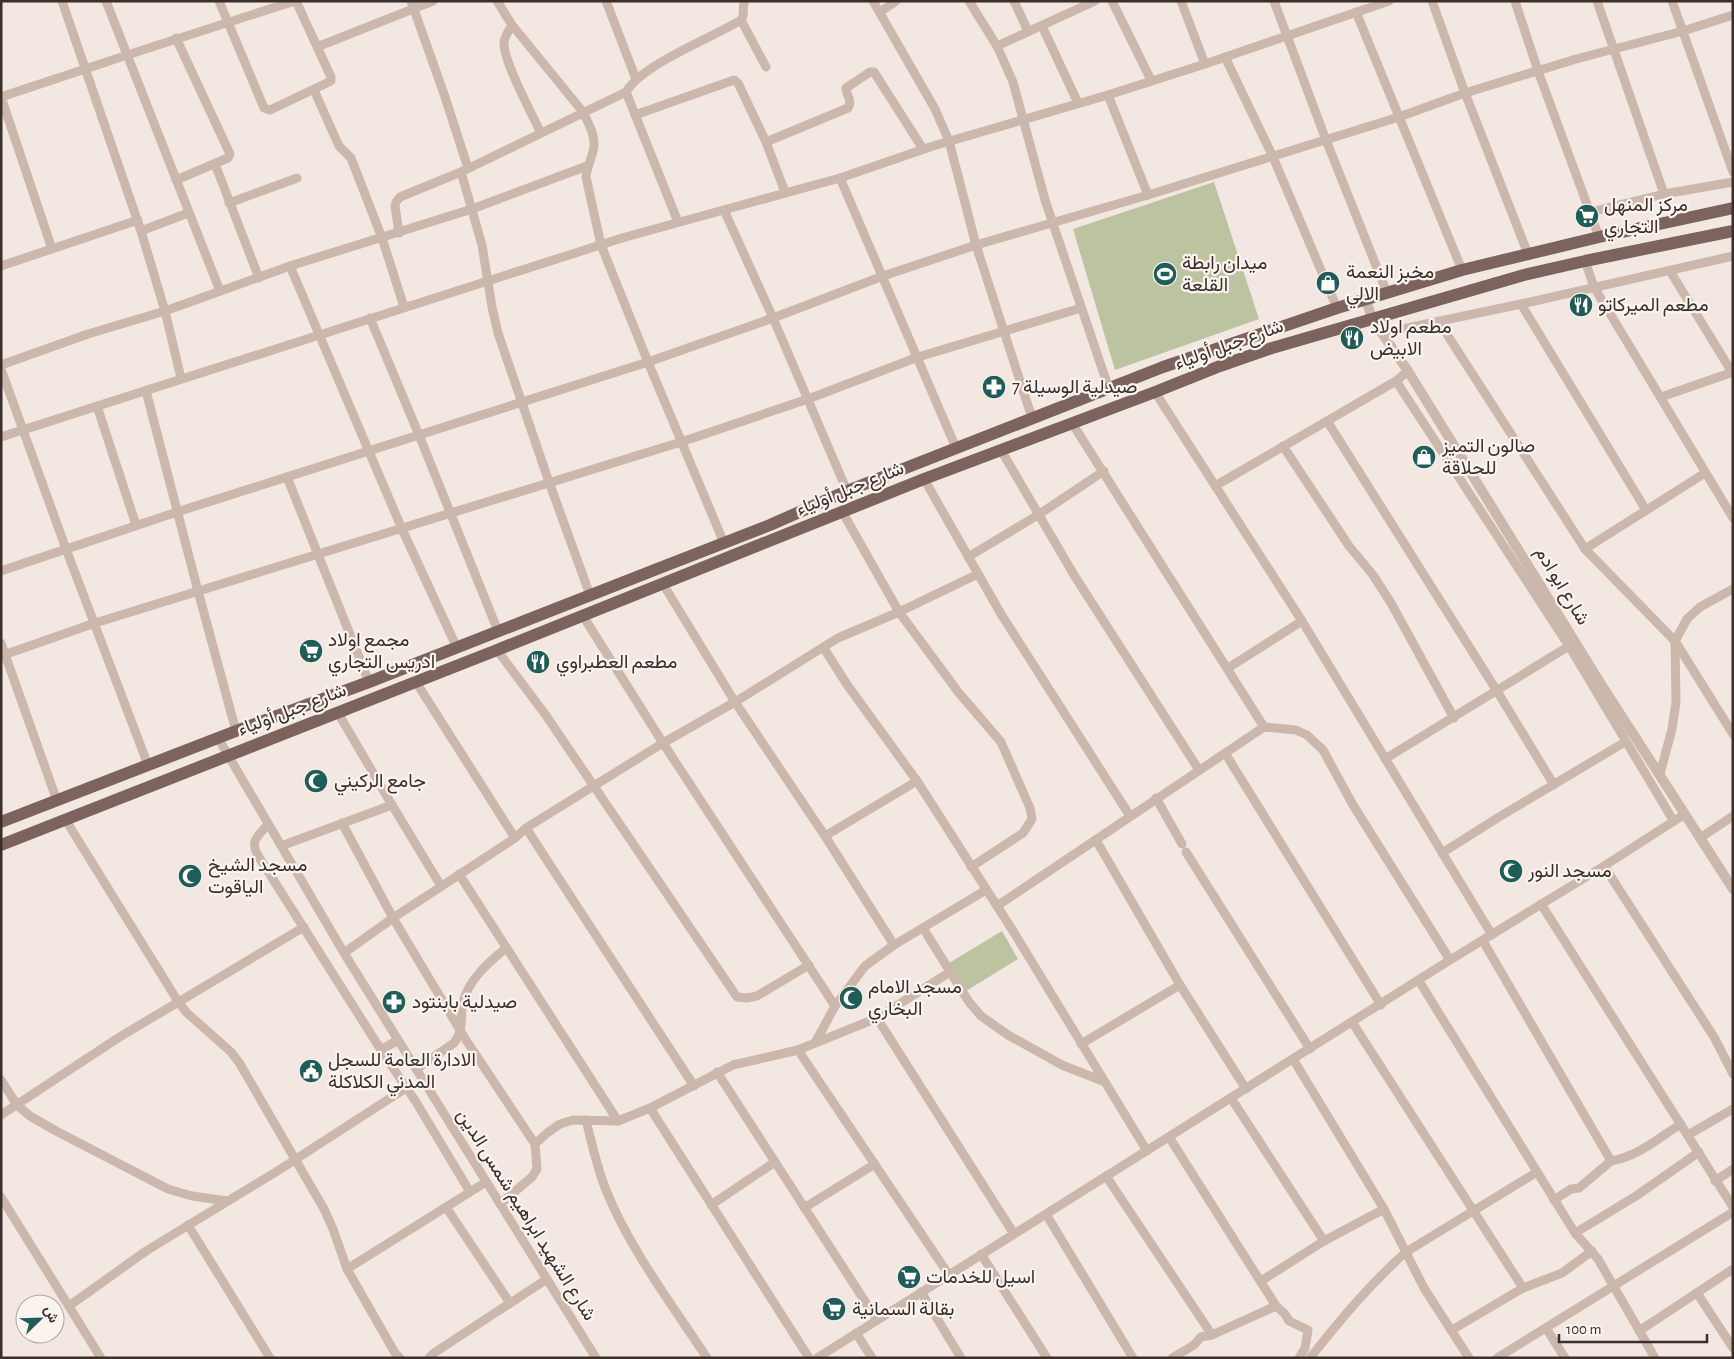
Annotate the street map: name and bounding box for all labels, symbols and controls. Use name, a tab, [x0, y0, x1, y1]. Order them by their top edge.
place label: مركز المنهل التجاري	[1604, 196, 1688, 242]
supermarket icon: مركز المنهل التجاري	[1574, 203, 1600, 229]
place label: ميدان رابطة القلعة	[1182, 254, 1267, 295]
sports icon: ميدان رابطة القلعة	[1152, 261, 1178, 287]
place label: مخبز النعمة الالي	[1346, 263, 1434, 309]
shop icon: مخبز النعمة الالي	[1315, 270, 1341, 296]
restaurant icon: مطعم الميركاتو	[1568, 292, 1594, 318]
place label: مطعم الميركاتو	[1598, 296, 1709, 317]
street label: شارع جبل أولياء	[1171, 315, 1287, 375]
place label: مطعم اولاد الابيض	[1370, 318, 1452, 360]
restaurant icon: مطعم اولاد الابيض	[1339, 325, 1365, 351]
pharmacy icon: صيدلية الوسيلة 7	[981, 374, 1007, 400]
place label: صيدلية الوسيلة 7	[1012, 378, 1137, 398]
place label: صالون التميز للحلاقة	[1441, 437, 1535, 478]
shop icon: صالون التميز للحلاقة	[1411, 444, 1437, 470]
street label: شارع جبل أولياء	[793, 457, 907, 521]
street label: شارع ابو ادم	[1530, 543, 1593, 630]
place label: مجمع اولاد ادريس التجاري	[328, 631, 435, 677]
supermarket icon: مجمع اولاد ادريس التجاري	[298, 638, 324, 664]
restaurant icon: مطعم العطبراوي	[525, 649, 551, 675]
place label: مطعم العطبراوي	[556, 653, 677, 677]
street label: شارع جبل أولياء	[234, 679, 350, 741]
mosque icon: جامع الركيني	[303, 768, 329, 794]
place label: جامع الركيني	[334, 772, 426, 796]
place label: مسجد الشيخ الياقوت	[208, 856, 307, 898]
mosque icon: مسجد النور	[1498, 858, 1524, 884]
place label: مسجد النور	[1527, 862, 1612, 882]
mosque icon: مسجد الشيخ الياقوت	[177, 863, 203, 889]
place label: مسجد الامام البخاري	[868, 978, 962, 1024]
mosque icon: مسجد الامام البخاري	[838, 985, 864, 1011]
pharmacy icon: صيدلية بابنتود	[381, 989, 407, 1015]
place label: صيدلية بابنتود	[412, 993, 517, 1013]
place label: الادارة العامة للسجل المدني الكلاكلة	[328, 1051, 476, 1097]
public building icon: الادارة العامة للسجل المدني الكلاكلة	[298, 1058, 324, 1084]
street label: شارع الشهيد ابراهيم شمس الدين	[451, 1106, 599, 1325]
supermarket icon: اسيل للخدمات	[896, 1264, 922, 1290]
place label: اسيل للخدمات	[926, 1268, 1035, 1288]
north arrow	[15, 1294, 65, 1344]
supermarket icon: بقالة السمانية	[821, 1296, 847, 1322]
place label: بقالة السمانية	[852, 1300, 954, 1320]
text: ش	[40, 1304, 61, 1325]
scale bar	[1559, 1312, 1706, 1344]
text: 100 m	[1566, 1322, 1601, 1337]

